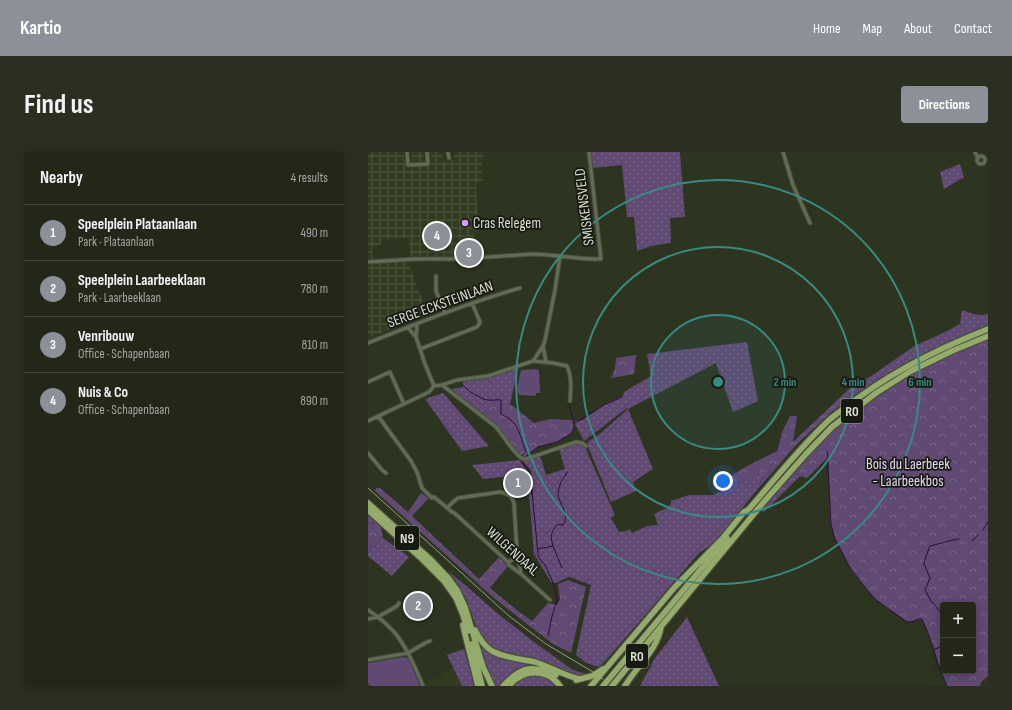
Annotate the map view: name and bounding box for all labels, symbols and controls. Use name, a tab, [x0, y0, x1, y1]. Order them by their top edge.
text: Kartio	[20, 17, 62, 40]
text: Home	[813, 20, 841, 37]
text: Map	[863, 20, 882, 37]
text: About	[904, 20, 932, 37]
text: Contact	[954, 20, 992, 37]
button: Directions	[901, 86, 988, 123]
text: Find us	[24, 88, 93, 121]
street label: SMISKENSVELD	[570, 167, 599, 247]
text: Nearby	[40, 168, 83, 188]
text: 4 results	[291, 170, 328, 186]
place label: Cras Relegem	[473, 214, 541, 233]
text: Speelplein Plataanlaan	[78, 215, 197, 234]
marker: Cras Relegem	[460, 218, 470, 228]
pin: 4	[424, 221, 450, 251]
text: 1	[50, 225, 56, 241]
text: 490 m	[301, 225, 328, 241]
text: Park · Plataanlaan	[78, 234, 154, 250]
pin: 3	[456, 238, 482, 268]
text: Speelplein Laarbeeklaan	[78, 271, 206, 290]
street label: SERGE ECKSTEINLAAN	[385, 277, 496, 332]
text: 2	[50, 281, 56, 297]
text: 780 m	[301, 281, 328, 297]
text: Park · Laarbeeklaan	[78, 290, 161, 306]
text: Venribouw	[78, 327, 134, 346]
text: 3	[50, 337, 56, 353]
text: 810 m	[302, 337, 328, 353]
text: Office · Schapenbaan	[78, 346, 170, 362]
centre of rings	[711, 375, 725, 389]
text: 2 min	[774, 375, 796, 390]
text: 4 min	[841, 375, 865, 390]
text: 6 min	[908, 375, 932, 390]
text: Nuis & Co	[78, 383, 128, 402]
text: 4	[50, 393, 56, 409]
text: 890 m	[300, 393, 328, 409]
road number: R0	[841, 399, 863, 423]
text: Office · Schapenbaan	[78, 402, 170, 418]
park label: Bois du Laerbeek - Laarbeekbos	[866, 455, 950, 491]
pin: 1	[505, 468, 531, 498]
your location	[713, 471, 733, 491]
street label: WILGENDAAL	[482, 522, 544, 581]
road number: N9	[395, 526, 419, 550]
pin: 2	[405, 591, 431, 621]
map controls	[940, 602, 976, 674]
button: +	[940, 602, 976, 638]
button: −	[940, 638, 976, 674]
road number: R0	[626, 644, 648, 668]

